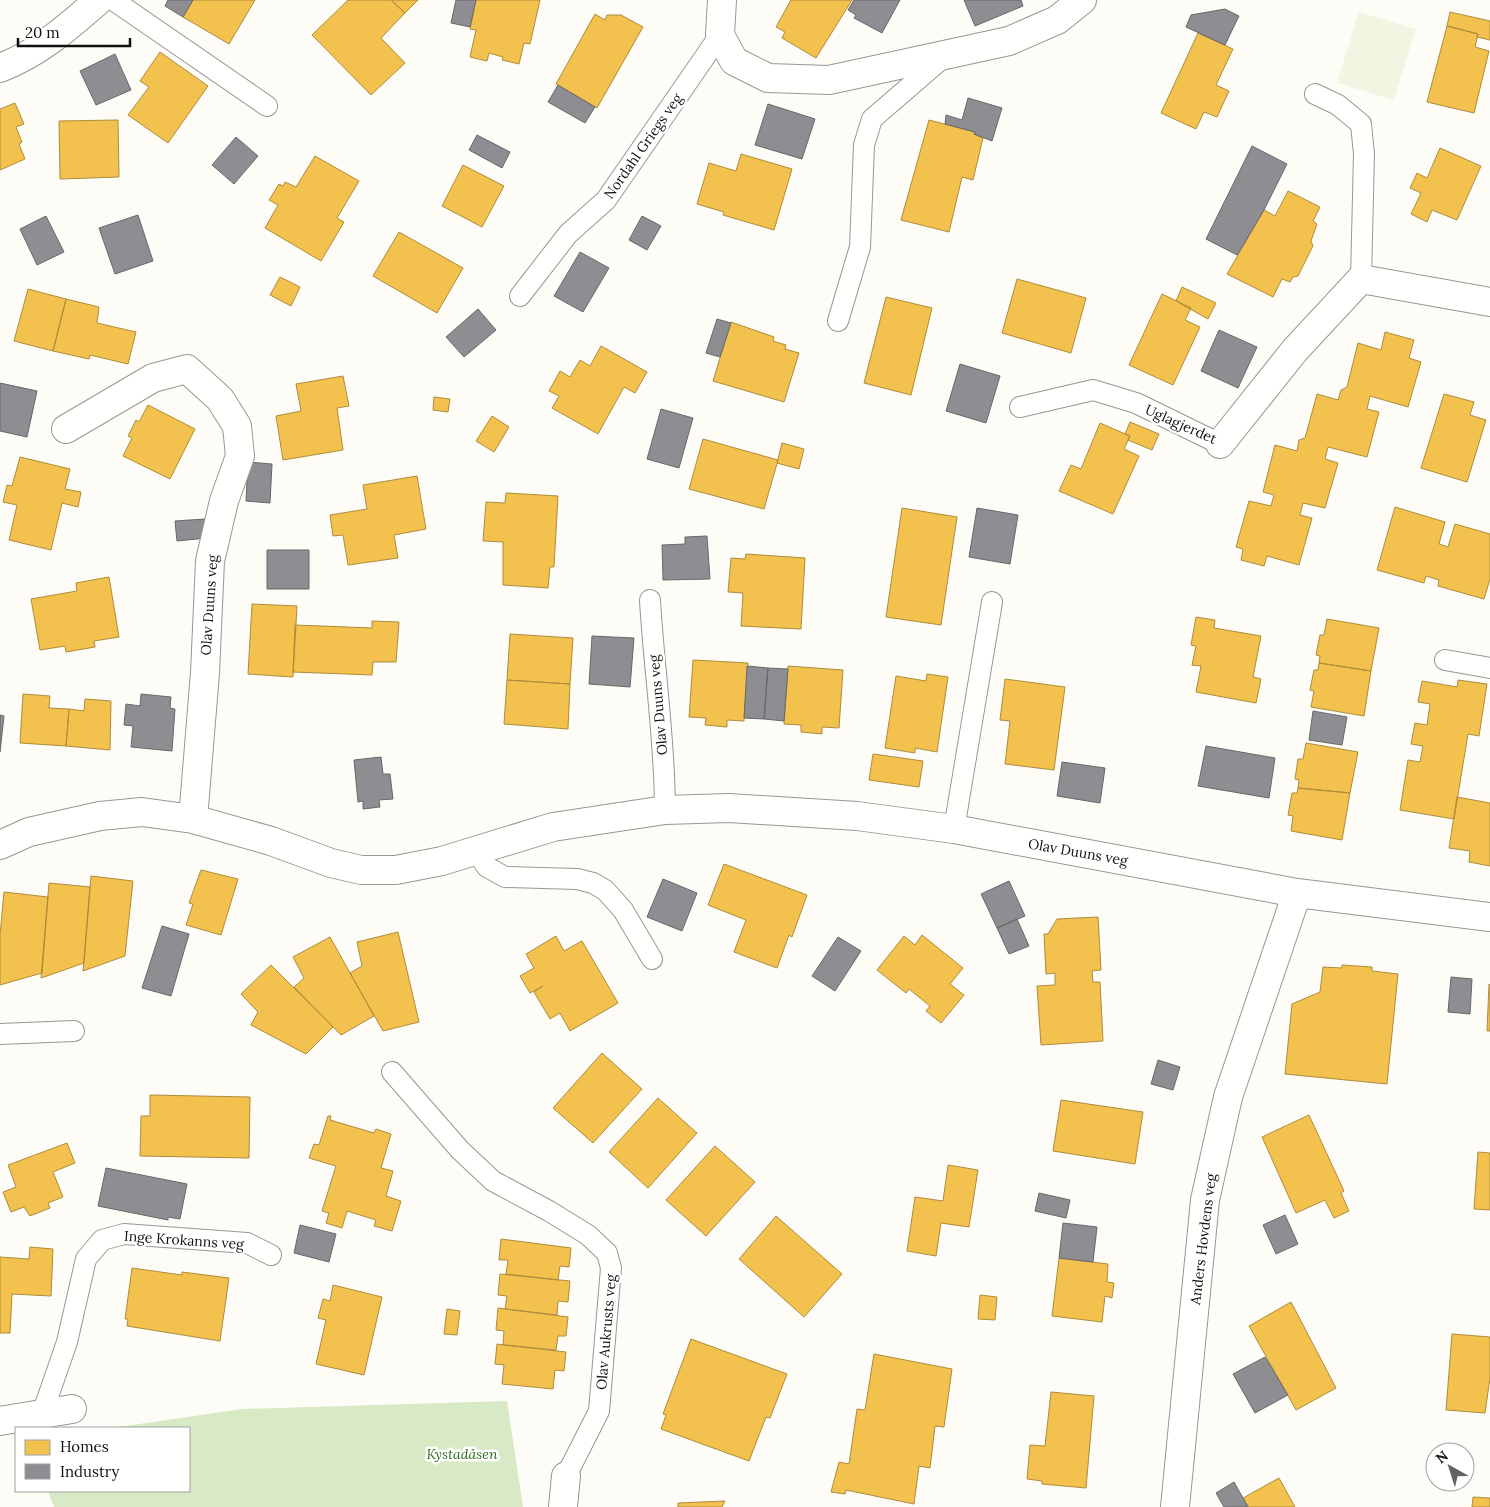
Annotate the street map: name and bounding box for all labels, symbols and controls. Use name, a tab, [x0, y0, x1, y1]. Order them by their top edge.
scale bar	[18, 15, 130, 47]
text: 20 m	[25, 23, 60, 42]
street label: Nordahl Griegs veg	[600, 90, 686, 202]
street label: Uglagjerdet	[1142, 400, 1220, 448]
street label: Olav Duuns veg	[197, 554, 222, 656]
street label: Olav Duuns veg	[645, 654, 671, 756]
street label: Olav Duuns veg	[1027, 834, 1129, 870]
street label: Anders Hovdens veg	[1186, 1172, 1220, 1307]
street label: Inge Krokanns veg	[124, 1227, 245, 1253]
street label: Olav Aukrusts veg	[592, 1273, 620, 1391]
legend	[15, 1427, 190, 1492]
text: Homes	[60, 1437, 109, 1456]
north arrow	[1425, 1442, 1475, 1492]
park label: Kystadåsen	[426, 1445, 498, 1463]
text: N	[1432, 1446, 1452, 1467]
text: Industry	[60, 1462, 119, 1481]

